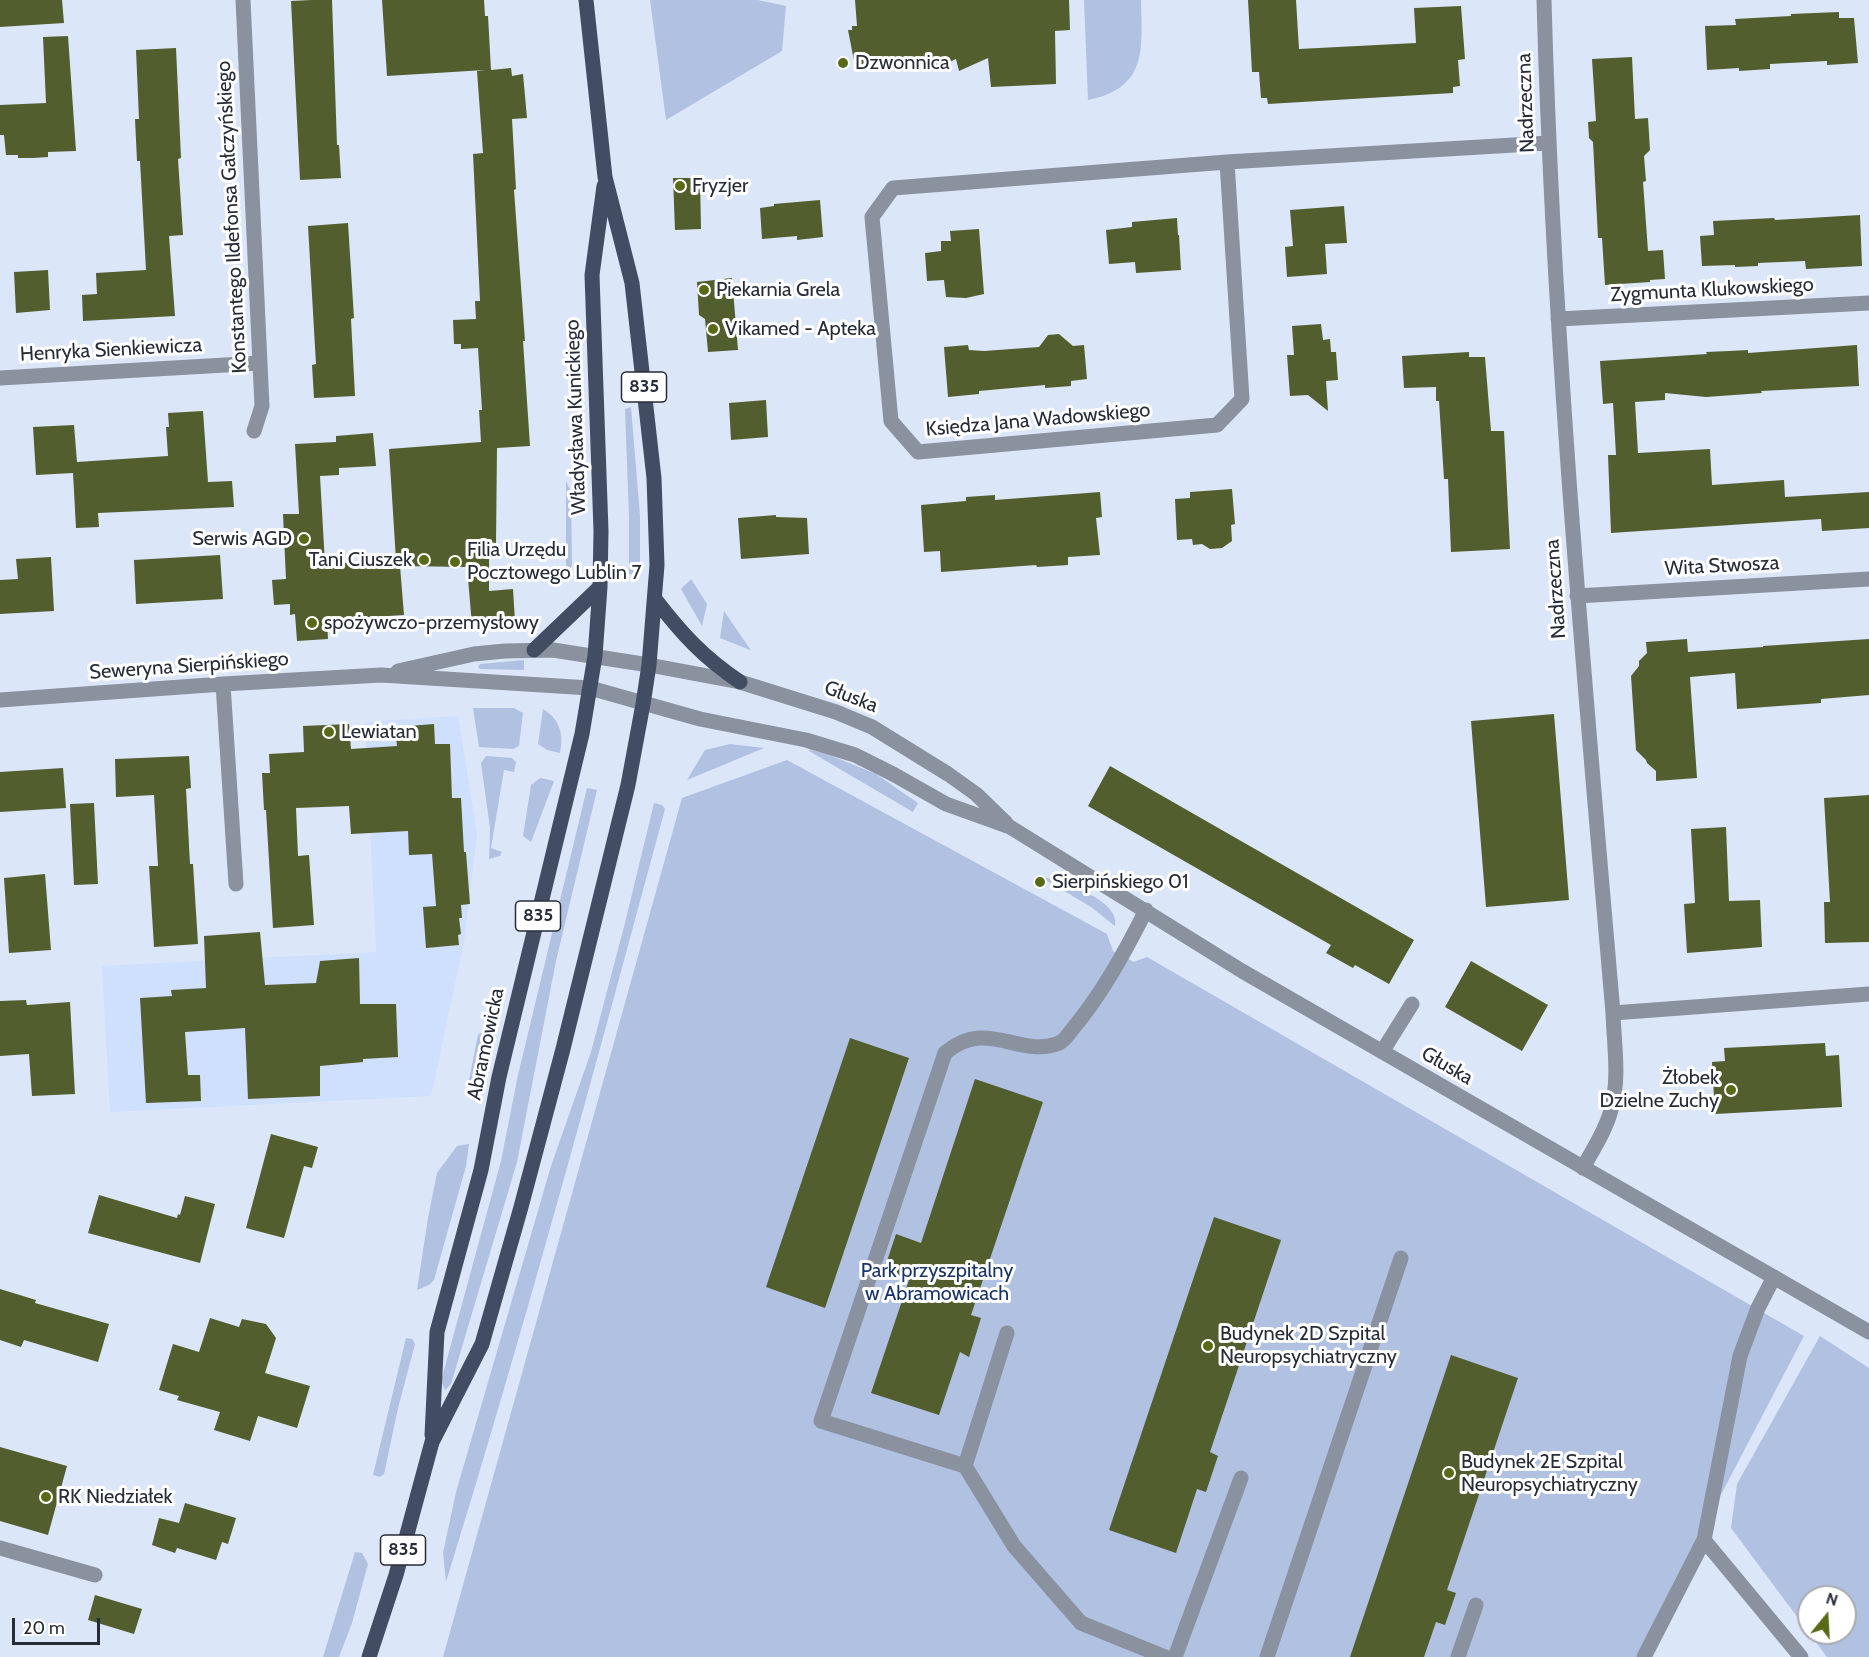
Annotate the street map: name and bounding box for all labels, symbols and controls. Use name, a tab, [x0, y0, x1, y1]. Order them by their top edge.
place label: Dzwonnica	[855, 51, 950, 75]
street label: Nadrzeczna	[1512, 53, 1540, 153]
marker: Dzwonnica	[836, 56, 850, 70]
street label: Konstantego Ildefonsa Gałczyńskiego	[212, 60, 252, 374]
place label: Fryzjer	[692, 174, 748, 198]
marker: Fryzjer	[673, 179, 687, 193]
street label: Zygmunta Klukowskiego	[1610, 273, 1814, 307]
place label: Piekarnia Grela	[716, 278, 840, 302]
marker: Piekarnia Grela	[697, 283, 711, 297]
place label: Vikamed - Apteka	[725, 317, 876, 341]
street label: Władysława Kunickiego	[561, 319, 591, 515]
marker: Vikamed - Apteka	[706, 322, 720, 336]
street label: Henryka Sienkiewicza	[19, 333, 203, 367]
road number: 835	[622, 372, 666, 402]
street label: Księdza Jana Wadowskiego	[925, 398, 1151, 442]
place label: Serwis AGD	[192, 527, 292, 551]
marker: Serwis AGD	[297, 532, 311, 546]
place label: Filia Urzędu Pocztowego Lublin 7	[467, 538, 641, 585]
street label: Nadrzeczna	[1541, 538, 1571, 640]
place label: Tani Ciuszek	[309, 548, 412, 572]
street label: Wita Stwosza	[1664, 551, 1780, 581]
marker: Tani Ciuszek	[417, 553, 431, 567]
marker: Filia Urzędu Pocztowego Lublin 7	[448, 555, 462, 569]
place label: spożywczo-przemysłowy	[324, 611, 539, 635]
marker: spożywczo-przemysłowy	[305, 616, 319, 630]
street label: Seweryna Sierpińskiego	[88, 647, 290, 685]
street label: Głuska	[821, 676, 881, 718]
place label: Lewiatan	[341, 720, 417, 744]
marker: Lewiatan	[322, 725, 336, 739]
place label: Sierpińskiego 01	[1052, 870, 1189, 894]
marker: Sierpińskiego 01	[1033, 875, 1047, 889]
road number: 835	[516, 901, 560, 931]
street label: Abramowicka	[462, 986, 510, 1102]
street label: Głuska	[1417, 1042, 1477, 1090]
place label: Żłobek Dzielne Zuchy	[1599, 1066, 1719, 1113]
marker: Żłobek Dzielne Zuchy	[1724, 1083, 1738, 1097]
park label: Park przyszpitalny w Abramowicach	[861, 1259, 1013, 1306]
place label: Budynek 2D Szpital Neuropsychiatryczny	[1220, 1322, 1397, 1369]
marker: Budynek 2D Szpital Neuropsychiatryczny	[1201, 1339, 1215, 1353]
place label: Budynek 2E Szpital Neuropsychiatryczny	[1461, 1450, 1638, 1497]
marker: Budynek 2E Szpital Neuropsychiatryczny	[1442, 1466, 1456, 1480]
place label: RK Niedziałek	[58, 1485, 173, 1509]
marker: RK Niedziałek	[39, 1490, 53, 1504]
road number: 835	[380, 1535, 426, 1565]
north arrow	[1797, 1585, 1857, 1645]
text: N	[1824, 1589, 1840, 1610]
scale bar	[15, 1606, 104, 1644]
text: 20 m	[23, 1617, 65, 1639]

